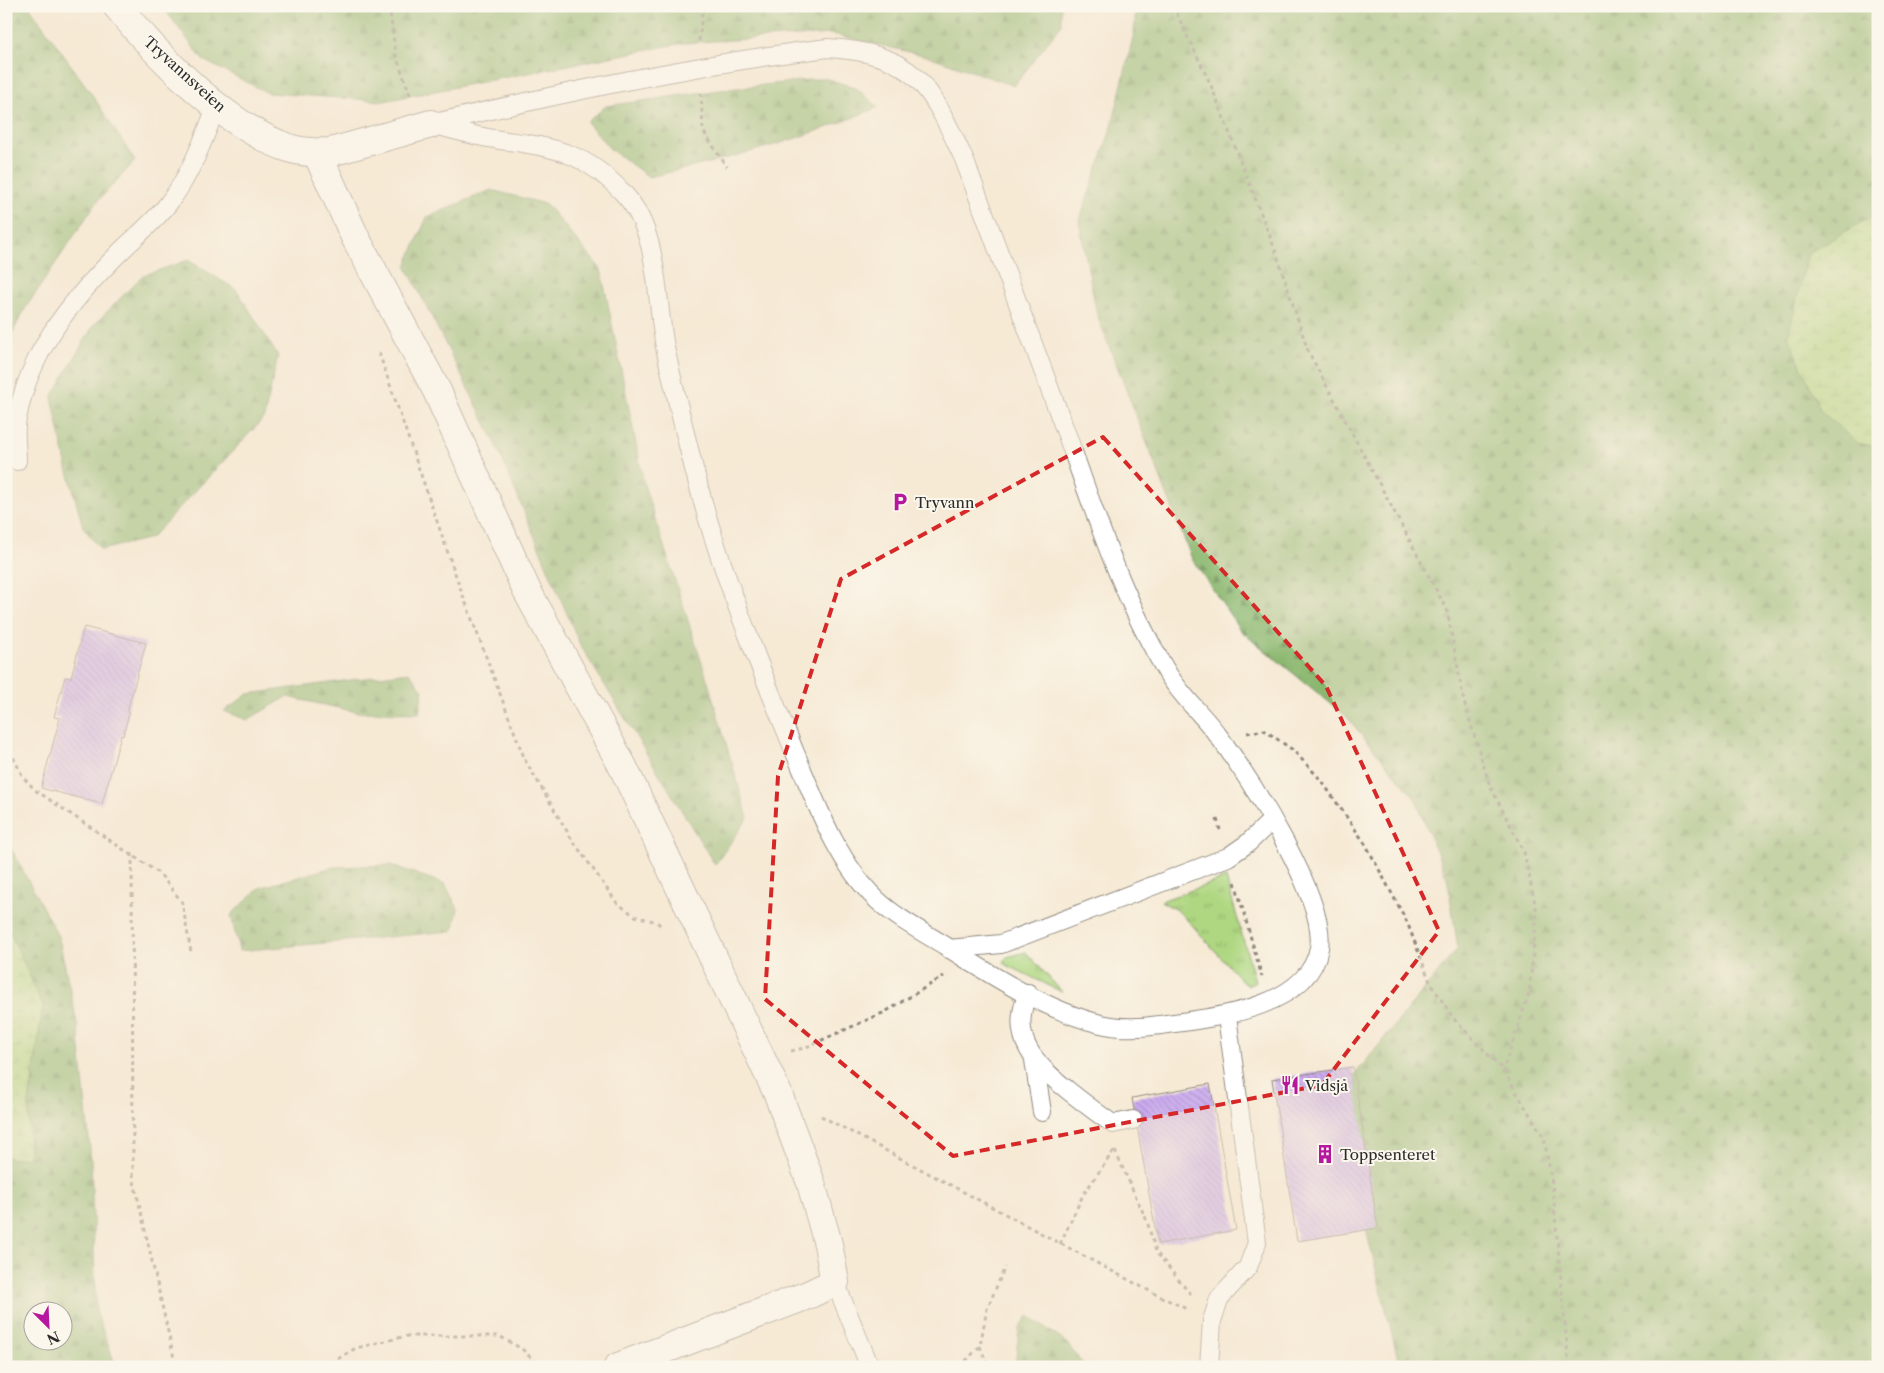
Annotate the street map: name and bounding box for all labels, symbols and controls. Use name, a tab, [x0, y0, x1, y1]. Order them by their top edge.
street label: Tryvannsveien	[140, 32, 231, 116]
parking icon: Tryvann	[889, 491, 911, 513]
place label: Tryvann	[915, 493, 975, 512]
restaurant icon: Vidsjå	[1279, 1074, 1301, 1096]
place label: Vidsjå	[1304, 1076, 1348, 1095]
building icon: Toppsenteret	[1314, 1143, 1336, 1165]
place label: Toppsenteret	[1340, 1145, 1436, 1164]
north arrow	[22, 1300, 72, 1350]
text: N	[44, 1327, 63, 1349]

